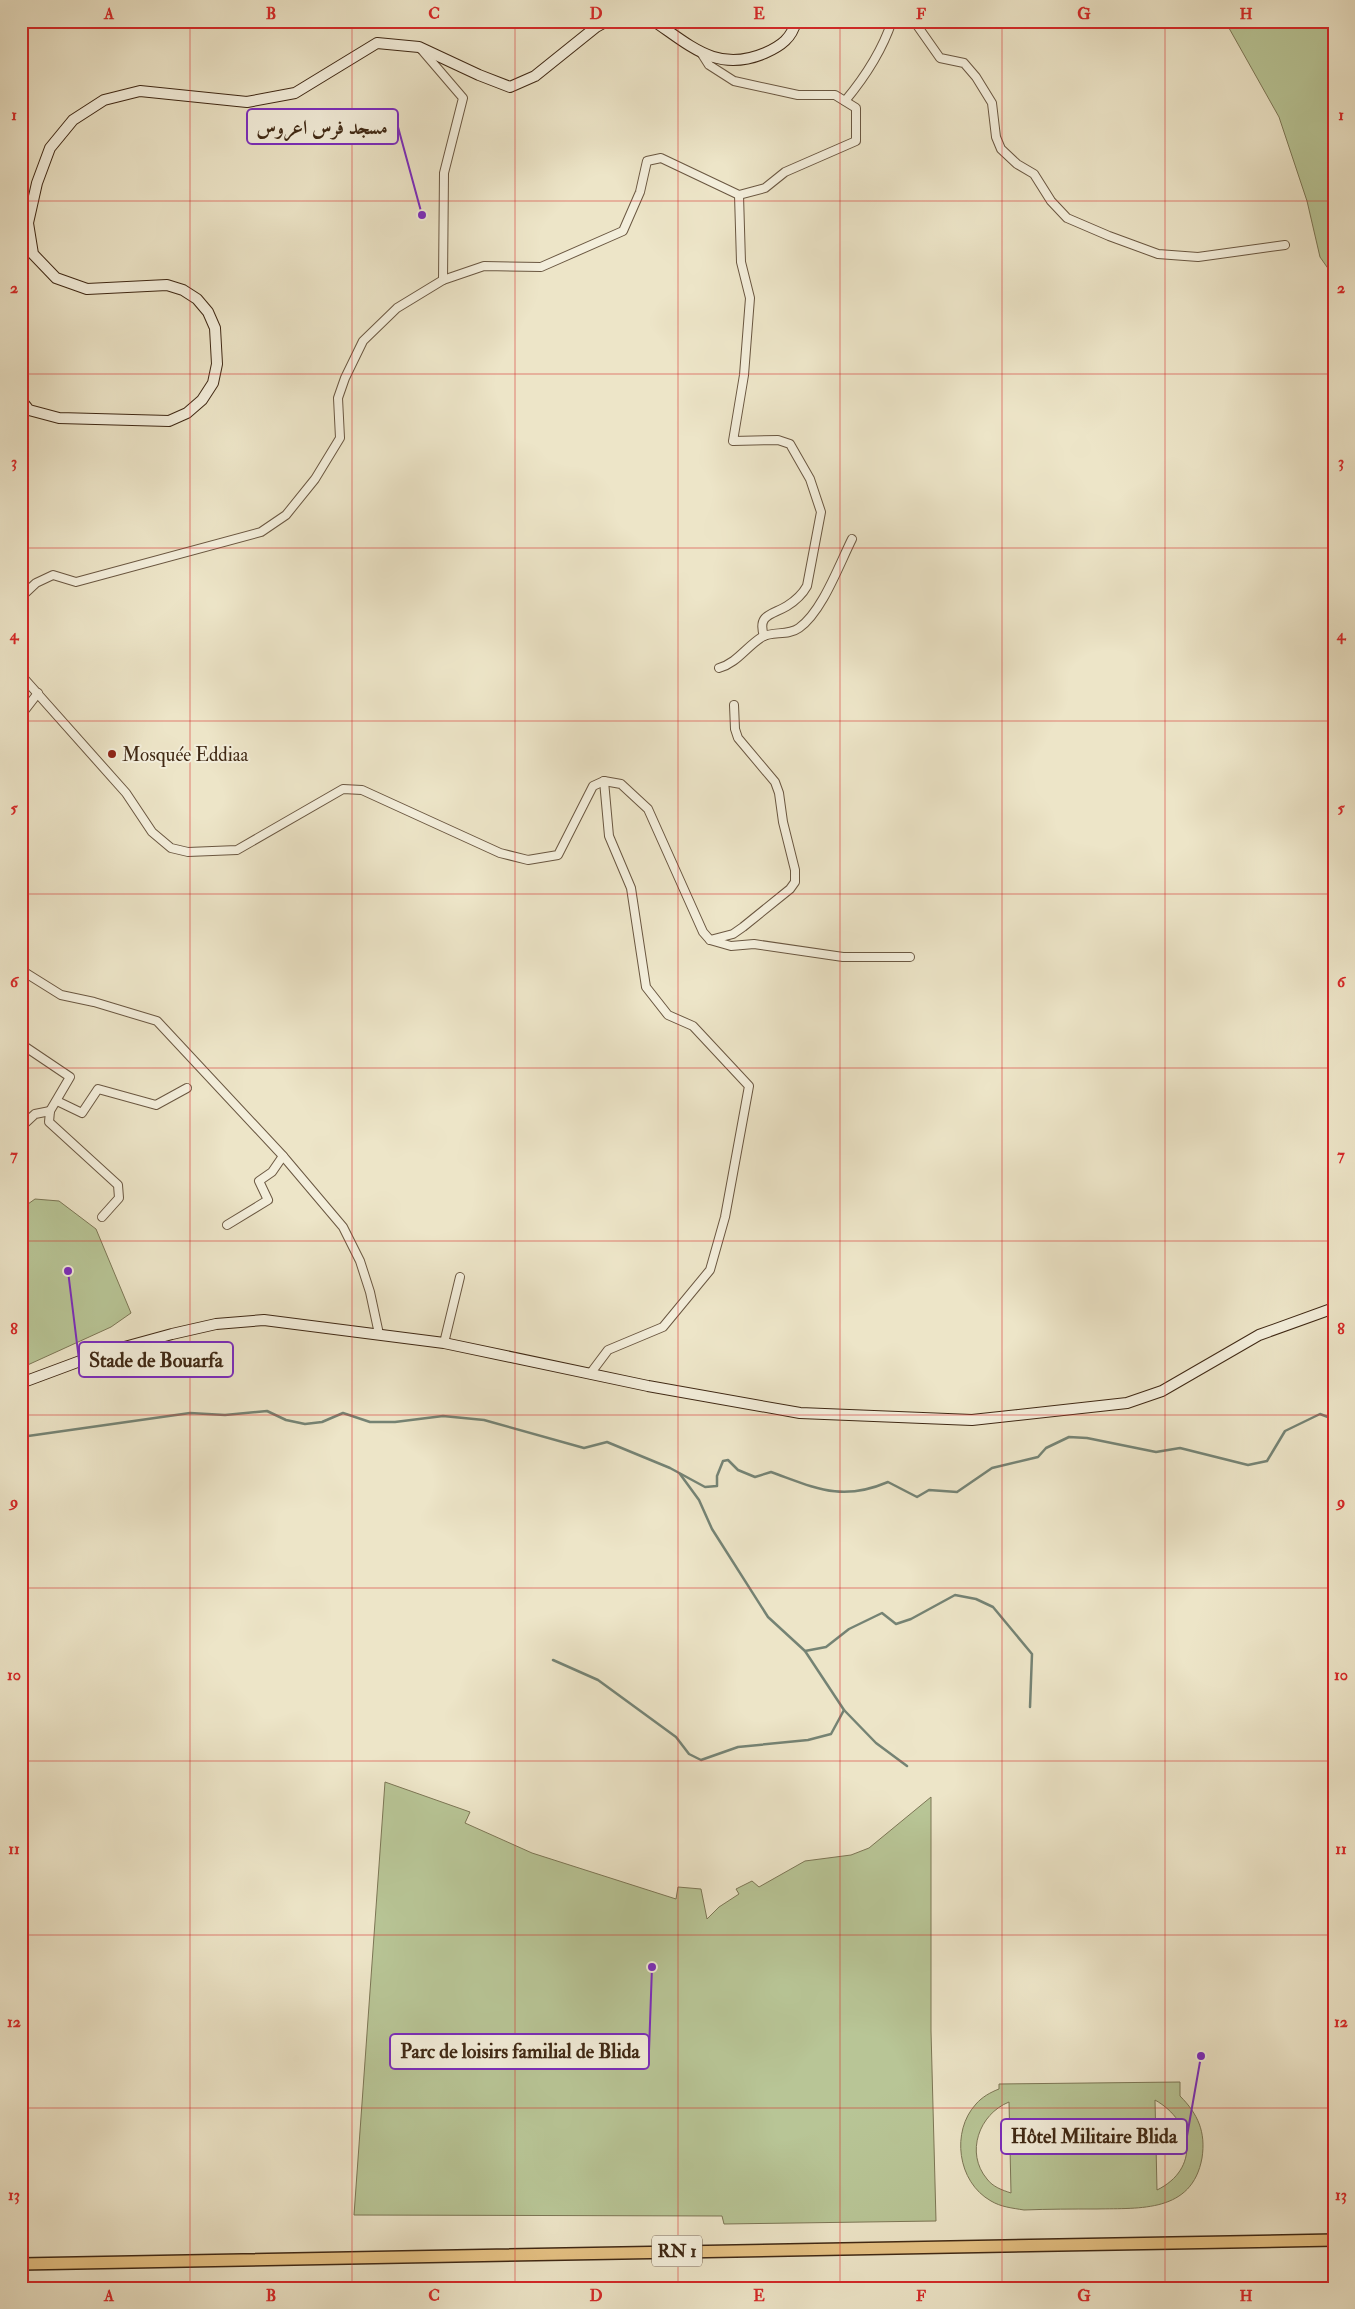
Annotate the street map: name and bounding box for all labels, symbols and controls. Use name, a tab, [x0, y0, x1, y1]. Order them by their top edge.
text: A	[103, 4, 115, 24]
text: B	[266, 4, 276, 24]
text: C	[428, 4, 440, 24]
text: D	[589, 4, 603, 24]
text: E	[753, 4, 765, 24]
text: F	[916, 4, 926, 24]
text: G	[1077, 4, 1091, 24]
text: H	[1239, 4, 1253, 24]
text: 1	[11, 105, 17, 125]
text: 1	[1338, 105, 1344, 125]
callout: مسجد فرس اعروس	[247, 109, 398, 144]
text: مسجد فرس اعروس	[256, 115, 388, 142]
text: 2	[10, 278, 18, 298]
text: 2	[1337, 278, 1345, 298]
text: 3	[11, 452, 17, 472]
text: 3	[1338, 452, 1344, 472]
text: 4	[9, 625, 20, 645]
text: 4	[1336, 625, 1347, 645]
place label: Mosquée Eddiaa	[122, 743, 249, 767]
marker: Mosquée Eddiaa	[106, 748, 118, 760]
text: 5	[10, 798, 18, 818]
text: 5	[1337, 798, 1345, 818]
text: 6	[10, 972, 20, 992]
text: 6	[1337, 972, 1347, 992]
text: 7	[10, 1145, 18, 1165]
text: 7	[1337, 1145, 1345, 1165]
text: 8	[10, 1319, 18, 1339]
text: 8	[1337, 1319, 1345, 1339]
callout: Stade de Bouarfa	[79, 1342, 233, 1377]
text: Stade de Bouarfa	[89, 1348, 224, 1373]
text: 9	[8, 1492, 18, 1512]
text: 9	[1335, 1492, 1345, 1512]
text: 10	[7, 1665, 21, 1685]
text: 10	[1334, 1665, 1348, 1685]
text: 11	[8, 1839, 20, 1859]
text: 11	[1335, 1839, 1347, 1859]
text: 12	[7, 2012, 21, 2032]
text: 12	[1334, 2012, 1348, 2032]
callout: Parc de loisirs familial de Blida	[390, 2034, 649, 2069]
text: Parc de loisirs familial de Blida	[400, 2039, 641, 2064]
callout: Hôtel Militaire Blida	[1001, 2119, 1187, 2154]
text: Hôtel Militaire Blida	[1011, 2124, 1178, 2149]
text: 13	[8, 2185, 20, 2205]
text: 13	[1335, 2185, 1347, 2205]
road number: RN 1	[652, 2236, 702, 2266]
text: A	[103, 2286, 115, 2306]
text: B	[266, 2286, 276, 2306]
text: C	[428, 2286, 440, 2306]
text: D	[589, 2286, 603, 2306]
text: E	[753, 2286, 765, 2306]
text: F	[916, 2286, 926, 2306]
text: G	[1077, 2286, 1091, 2306]
text: H	[1239, 2286, 1253, 2306]

